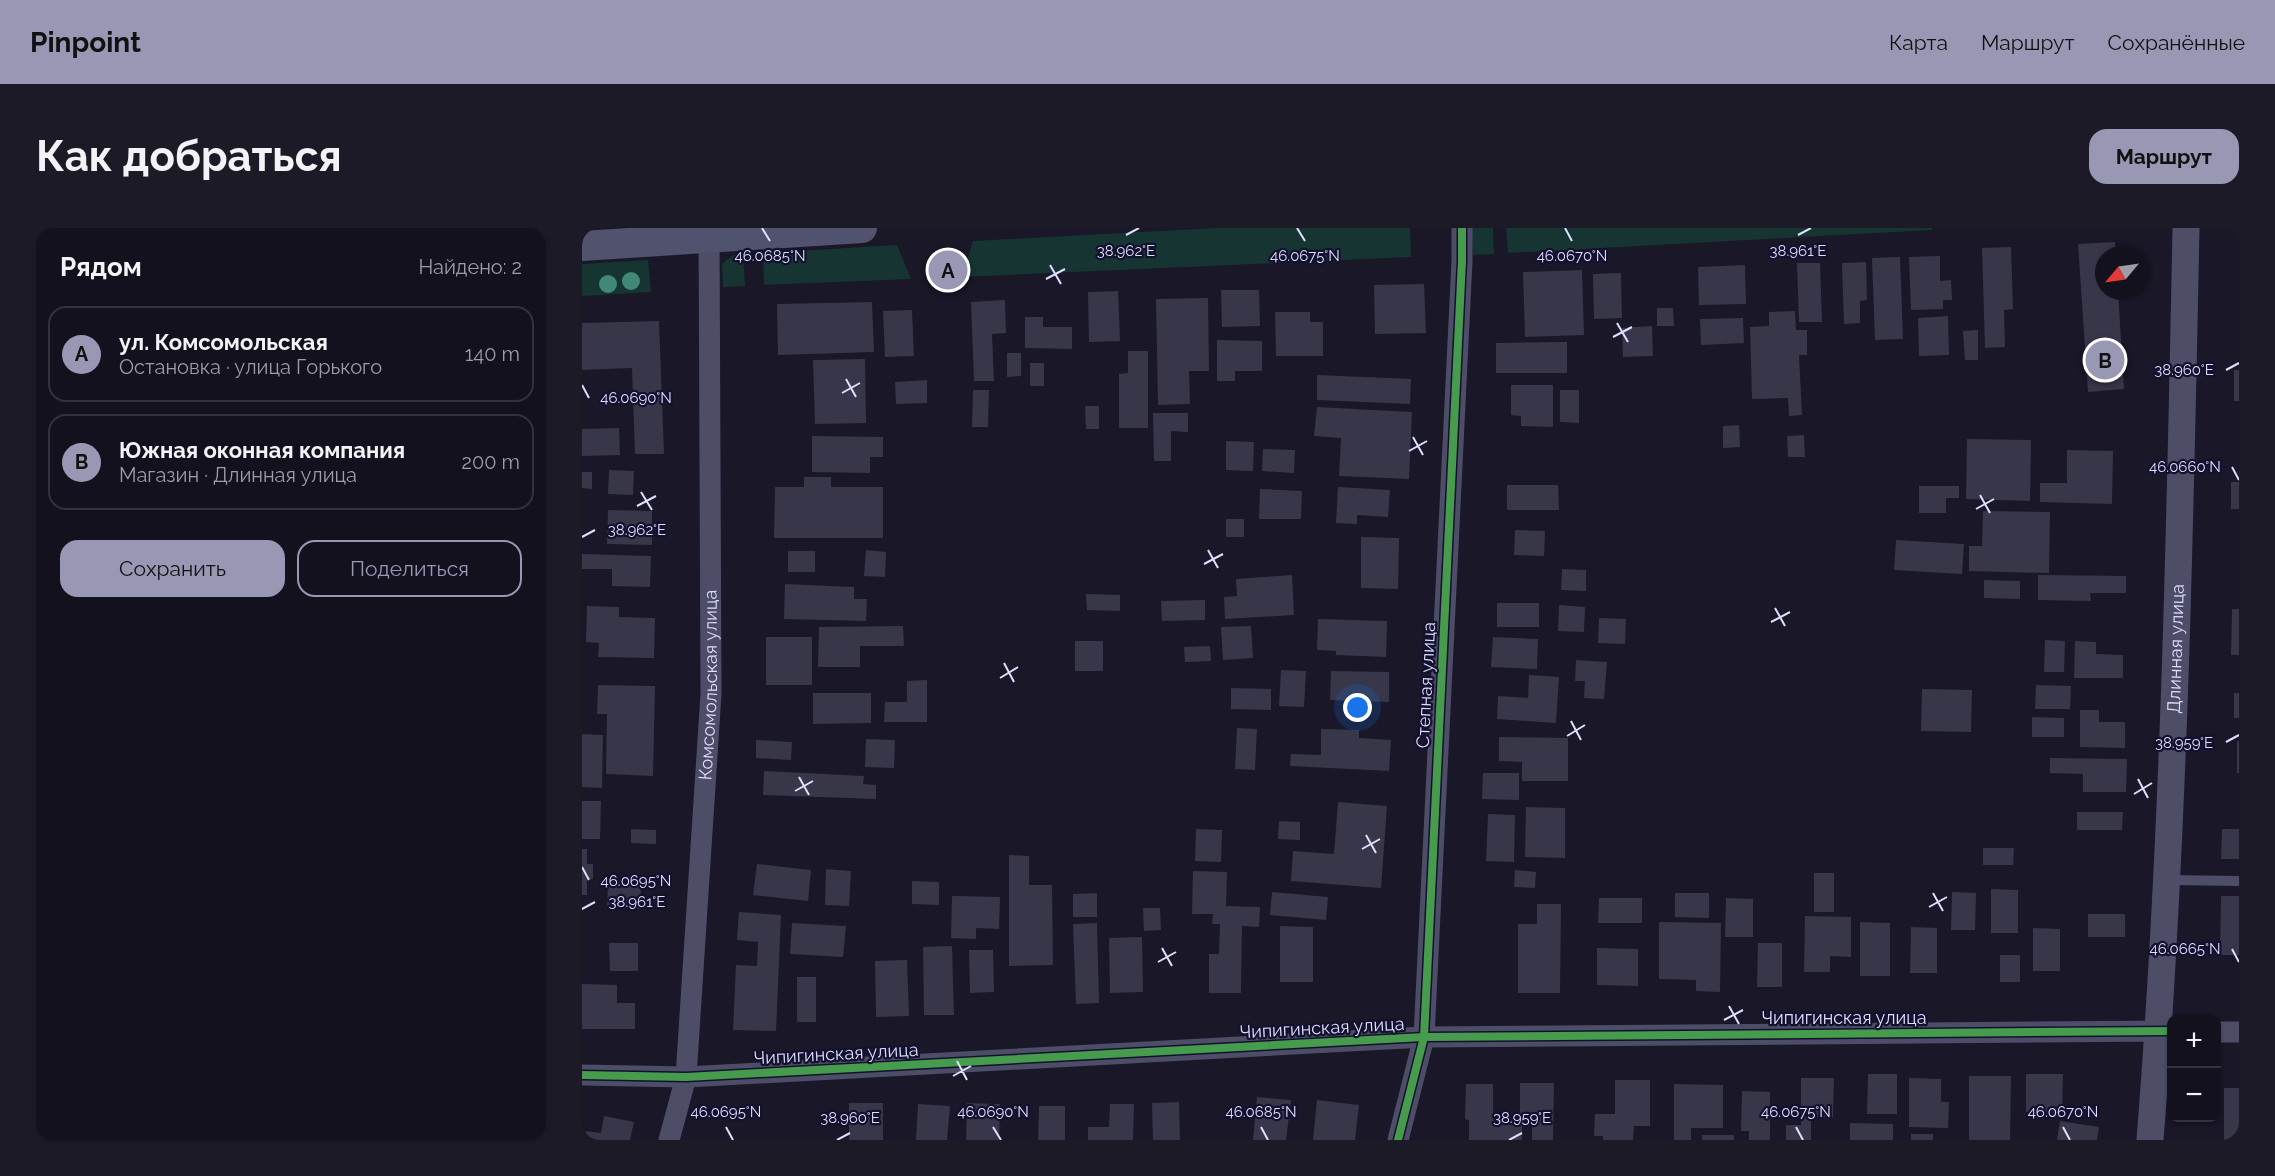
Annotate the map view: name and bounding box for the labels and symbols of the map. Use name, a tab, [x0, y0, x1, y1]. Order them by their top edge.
text: 38.962°E	[1097, 242, 1155, 260]
text: 38.961°E	[1770, 242, 1826, 260]
north arrow	[2095, 246, 2149, 300]
text: 46.0685°N	[735, 247, 805, 265]
text: 46.0675°N	[1270, 247, 1340, 265]
text: 46.0670°N	[1537, 247, 1607, 265]
pin: A	[928, 248, 968, 292]
pin: B	[2086, 338, 2125, 382]
text: 38.960°E	[2154, 361, 2214, 379]
text: 46.0690°N	[600, 389, 672, 407]
text: 46.0660°N	[2149, 458, 2221, 476]
text: 38.962°E	[608, 521, 666, 539]
street label: Длинная улица	[2163, 584, 2188, 714]
street label: Комсомольская улица	[694, 590, 721, 781]
street label: Степная улица	[1412, 621, 1439, 749]
your location	[1343, 693, 1372, 722]
text: 38.959°E	[2155, 734, 2213, 752]
text: 46.0695°N	[601, 872, 671, 890]
text: 38.961°E	[609, 893, 665, 911]
text: 46.0665°N	[2149, 940, 2221, 958]
street label: Чипигинская улица	[1761, 1007, 1927, 1028]
street label: Чипигинская улица	[1239, 1013, 1405, 1042]
street label: Чипигинская улица	[753, 1039, 919, 1068]
text: 46.0695°N	[691, 1103, 761, 1121]
text: 46.0690°N	[957, 1103, 1029, 1121]
text: 46.0685°N	[1226, 1103, 1296, 1121]
text: 46.0675°N	[1761, 1103, 1831, 1121]
text: 46.0670°N	[2028, 1103, 2098, 1121]
text: 38.960°E	[820, 1109, 880, 1127]
text: 38.959°E	[1493, 1109, 1551, 1127]

